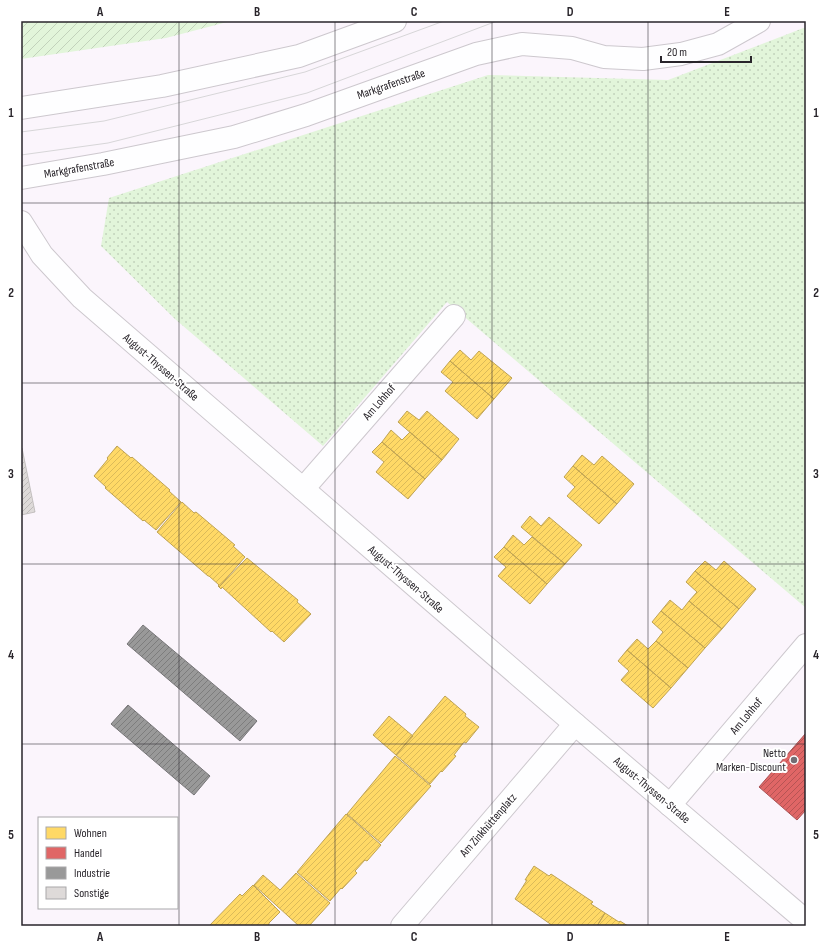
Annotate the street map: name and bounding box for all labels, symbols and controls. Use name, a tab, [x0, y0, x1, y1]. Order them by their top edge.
text: A	[96, 4, 104, 20]
text: B	[254, 4, 260, 20]
text: C	[411, 4, 418, 20]
text: D	[567, 4, 574, 20]
text: E	[724, 4, 730, 20]
scale bar	[661, 38, 751, 64]
text: 20 m	[667, 45, 687, 60]
street label: Markgrafenstraße	[355, 66, 427, 103]
text: 1	[8, 105, 14, 121]
text: 1	[813, 105, 819, 121]
street label: Markgrafenstraße	[43, 155, 116, 182]
text: 2	[8, 285, 14, 301]
text: 2	[813, 285, 819, 301]
street label: August-Thyssen-Straße	[119, 330, 202, 404]
street label: Am Lohhof	[359, 381, 399, 424]
text: 3	[8, 466, 14, 482]
text: 3	[813, 466, 819, 482]
street label: August-Thyssen-Straße	[364, 542, 447, 616]
text: 4	[8, 647, 14, 663]
text: 4	[813, 647, 819, 663]
street label: Am Lohhof	[726, 695, 766, 738]
place label: Netto Marken-Discount	[716, 746, 786, 775]
street label: August-Thyssen-Straße	[609, 753, 693, 827]
marker: Netto Marken-Discount	[789, 755, 799, 765]
street label: Am Zinkhüttenplatz	[456, 790, 520, 861]
legend	[38, 817, 178, 909]
text: Wohnen	[74, 826, 107, 841]
text: 5	[8, 827, 14, 843]
text: 5	[813, 827, 819, 843]
text: Handel	[74, 846, 102, 861]
text: Industrie	[74, 866, 110, 881]
text: Sonstige	[74, 886, 109, 901]
text: A	[96, 929, 104, 945]
text: B	[254, 929, 260, 945]
text: C	[411, 929, 418, 945]
text: D	[567, 929, 574, 945]
text: E	[724, 929, 730, 945]

